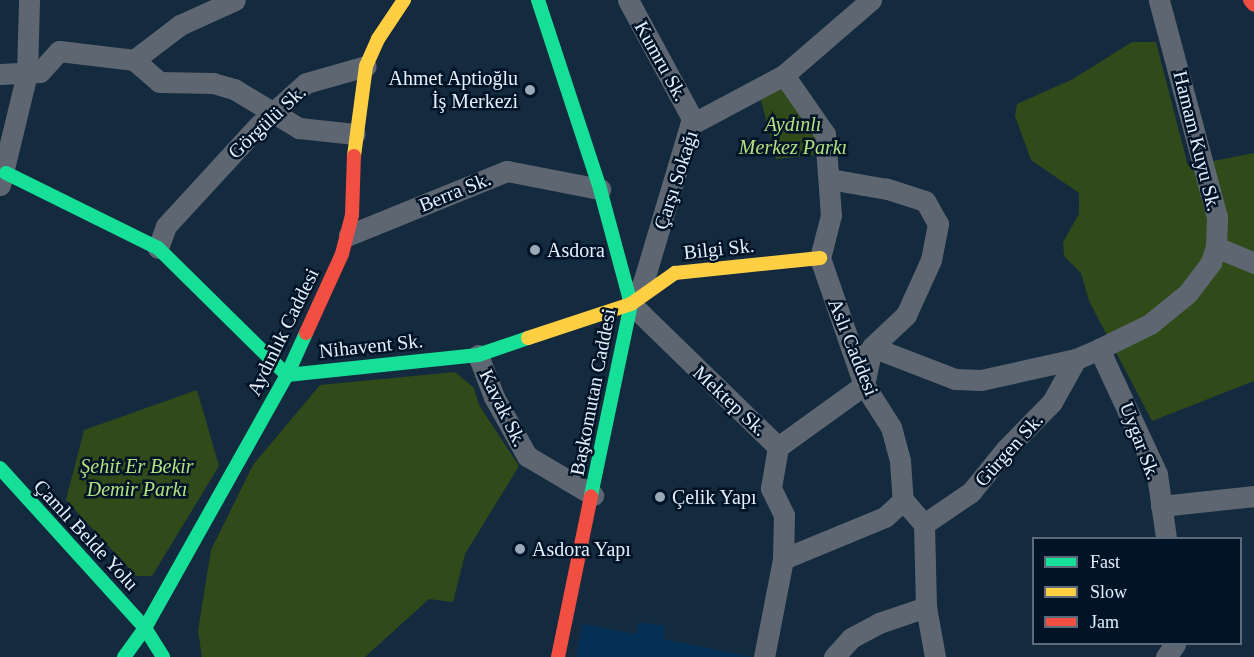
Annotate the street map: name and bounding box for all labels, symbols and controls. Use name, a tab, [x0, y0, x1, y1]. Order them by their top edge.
street label: Kumru Sk.	[629, 17, 693, 105]
place label: Ahmet Aptioğlu İş Merkezi	[387, 66, 518, 113]
street label: Hamam Kuyu Sk.	[1168, 68, 1226, 214]
street label: Görgülü Sk.	[223, 80, 311, 164]
marker: Ahmet Aptioğlu İş Merkezi	[523, 83, 537, 97]
park label: Aydınlı Merkez Parkı	[739, 112, 847, 159]
street label: Çarşı Sokağı	[649, 127, 703, 233]
street label: Berra Sk.	[415, 167, 495, 217]
street label: Bilgi Sk.	[682, 233, 756, 265]
place label: Asdora	[547, 238, 605, 262]
marker: Asdora	[528, 243, 542, 257]
street label: Aydınlık Caddesi	[242, 264, 324, 400]
street label: Aslı Caddesi	[823, 295, 883, 399]
street label: Başkomutan Caddesi	[565, 307, 621, 477]
street label: Nihavent Sk.	[318, 329, 424, 363]
street label: Mektep Sk.	[688, 361, 772, 441]
street label: Kavak Sk.	[474, 365, 532, 451]
street label: Uygar Sk.	[1114, 399, 1166, 483]
street label: Gürgen Sk.	[970, 408, 1048, 492]
park label: Şehit Er Bekir Demir Parkı	[80, 455, 194, 502]
street label: Çamlı Belde Yolu	[28, 474, 144, 596]
place label: Çelik Yapı	[672, 485, 757, 509]
marker: Çelik Yapı	[653, 490, 667, 504]
place label: Asdora Yapı	[532, 537, 632, 561]
legend	[1032, 537, 1242, 645]
marker: Asdora Yapı	[513, 542, 527, 556]
text: Fast	[1090, 552, 1120, 572]
text: Slow	[1090, 582, 1127, 602]
text: Jam	[1090, 612, 1119, 632]

